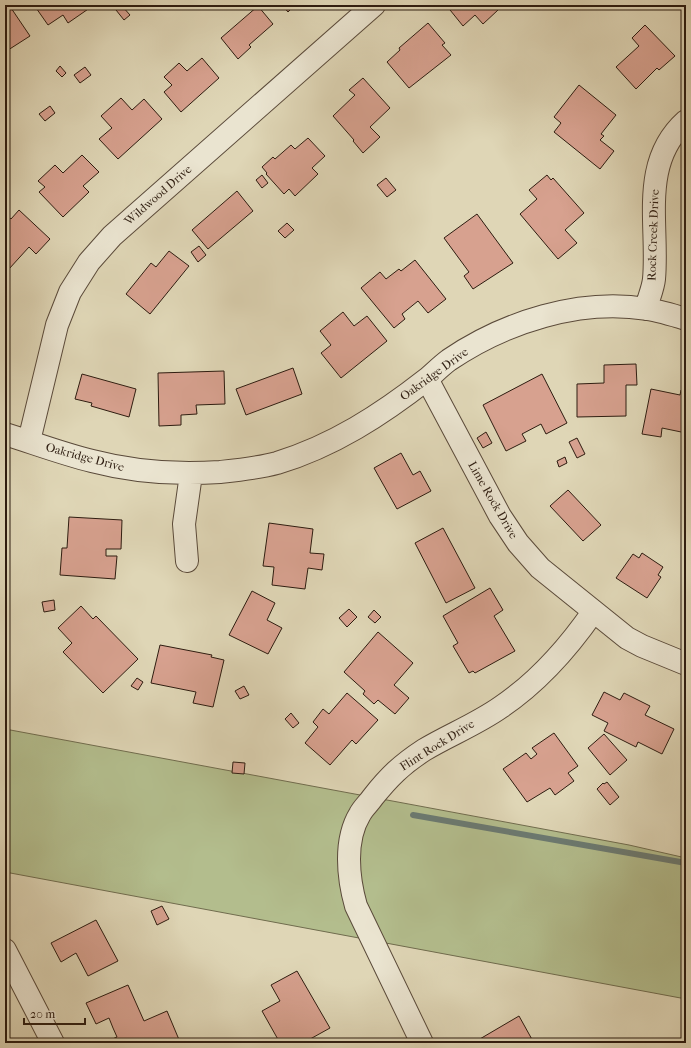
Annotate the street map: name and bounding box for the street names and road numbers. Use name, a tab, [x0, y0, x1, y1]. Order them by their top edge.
street label: Wildwood Drive	[121, 162, 194, 229]
street label: Rock Creek Drive	[644, 189, 662, 281]
street label: Oakridge Drive	[397, 345, 471, 403]
street label: Oakridge Drive	[44, 440, 126, 474]
street label: Lime Rock Drive	[465, 459, 521, 541]
street label: Flint Rock Drive	[397, 716, 477, 773]

